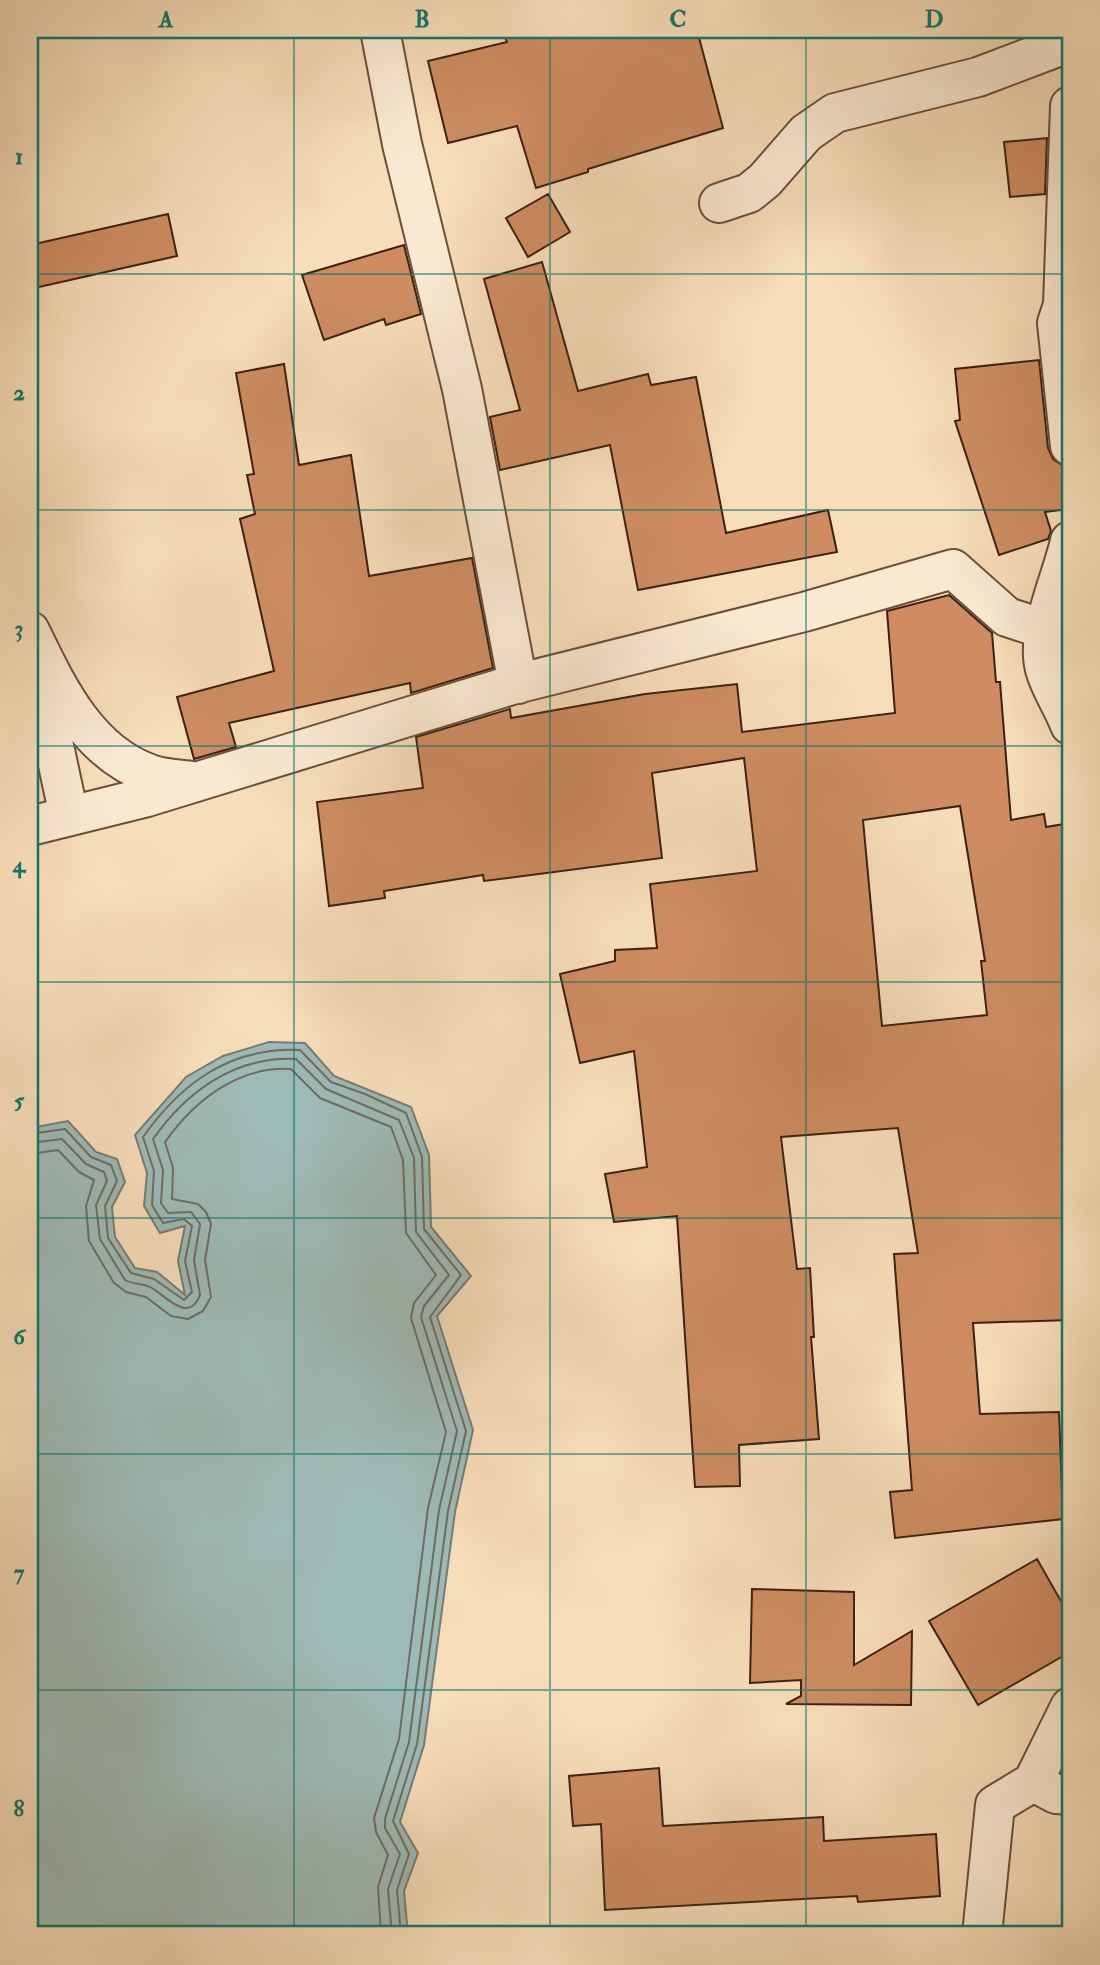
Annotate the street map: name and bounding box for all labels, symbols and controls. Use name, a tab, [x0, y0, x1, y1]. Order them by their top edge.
text: A	[158, 5, 174, 34]
text: B	[414, 5, 430, 34]
text: C	[670, 5, 686, 34]
text: D	[925, 5, 943, 34]
text: 1	[15, 142, 23, 171]
text: 2	[13, 378, 25, 407]
text: 3	[15, 614, 23, 643]
text: 4	[12, 850, 27, 879]
text: 5	[14, 1086, 25, 1115]
text: 6	[13, 1322, 27, 1351]
text: 7	[14, 1558, 25, 1587]
text: 8	[14, 1794, 25, 1823]

